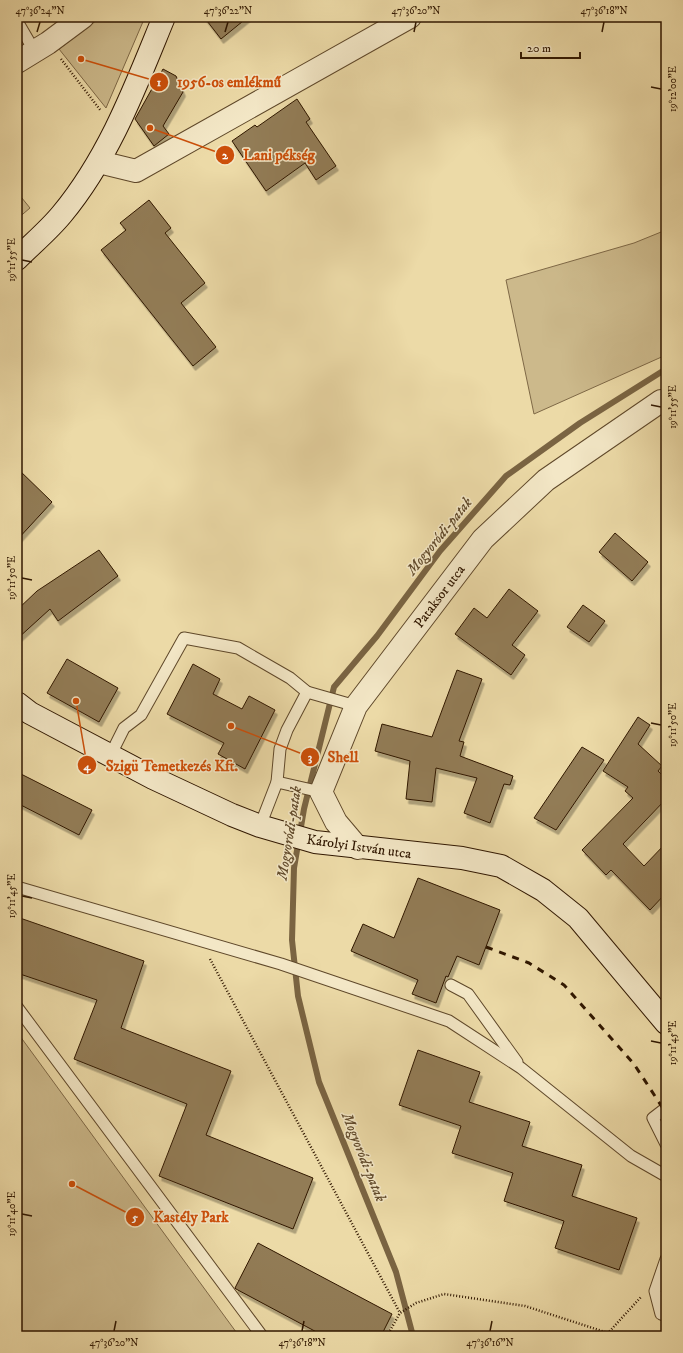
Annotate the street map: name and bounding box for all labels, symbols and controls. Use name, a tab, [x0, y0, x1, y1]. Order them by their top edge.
text: 47°36'24"N	[15, 5, 65, 17]
text: 47°36'22"N	[204, 5, 252, 17]
text: 47°36'20"N	[392, 5, 440, 17]
text: 47°36'18"N	[580, 5, 628, 17]
scale bar	[521, 34, 580, 60]
text: 20 m	[527, 41, 551, 56]
text: 19°12'00"E	[667, 66, 679, 112]
callout: 1956-os emlékmű	[149, 69, 288, 96]
text: 1956-os emlékmű	[177, 73, 282, 92]
text: 1	[157, 75, 162, 90]
callout: Lani pékség	[215, 141, 323, 168]
text: Lani pékség	[243, 146, 316, 165]
text: 2	[222, 148, 229, 163]
text: 19°11'55"E	[6, 238, 18, 282]
text: 19°11'55"E	[667, 385, 679, 429]
water label: Mogyoródi-patak	[402, 493, 477, 580]
text: 19°11'50"E	[6, 556, 18, 600]
street label: Pataksor utca	[410, 561, 469, 632]
text: 19°11'50"E	[667, 703, 679, 747]
callout: Shell	[300, 743, 367, 770]
text: Shell	[328, 748, 359, 767]
text: 3	[308, 750, 313, 765]
callout: Szigü Temetkezés Kft.	[77, 752, 246, 779]
text: Szigü Temetkezés Kft.	[106, 757, 239, 776]
text: 4	[83, 759, 92, 774]
water label: Mogyoródi-patak	[273, 784, 306, 882]
street label: Károlyi István utca	[305, 831, 412, 863]
text: 19°11'45"E	[6, 874, 18, 918]
text: 19°11'45"E	[667, 1021, 679, 1065]
water label: Mogyoródi-patak	[337, 1109, 390, 1205]
text: 19°11'40"E	[6, 1192, 18, 1236]
callout: Kastély Park	[125, 1204, 237, 1231]
text: Kastély Park	[153, 1208, 229, 1227]
text: 5	[131, 1210, 138, 1225]
text: 47°36'20"N	[90, 1337, 138, 1349]
text: 47°36'18"N	[278, 1337, 326, 1349]
text: 47°36'16"N	[466, 1337, 514, 1349]

